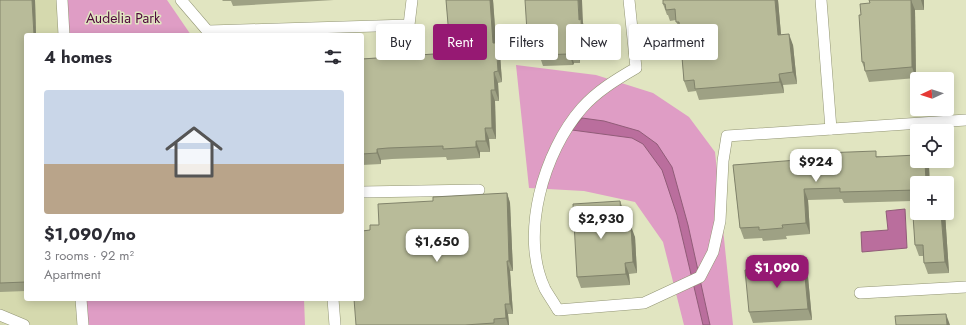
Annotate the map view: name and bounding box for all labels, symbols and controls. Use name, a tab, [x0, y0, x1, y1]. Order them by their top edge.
park label: Audelia Park	[86, 8, 161, 28]
chip: Buy	[376, 24, 425, 60]
chip: Rent	[433, 24, 487, 60]
chip: Filters	[495, 24, 558, 60]
chip: New	[566, 24, 621, 60]
chip: Apartment	[629, 24, 718, 60]
text: 4 homes	[44, 45, 112, 69]
icon: filters	[322, 46, 344, 68]
north arrow	[910, 72, 954, 116]
map controls	[910, 72, 954, 220]
icon: home	[158, 116, 230, 188]
button: locate	[910, 124, 954, 168]
pin: $924	[792, 149, 840, 183]
text: $924	[799, 152, 833, 171]
button: +	[910, 176, 954, 220]
pin: $2,930	[568, 206, 634, 240]
text: $2,930	[578, 209, 624, 228]
text: $1,090/mo	[44, 222, 136, 246]
pin: $1,650	[404, 229, 470, 263]
text: $1,650	[415, 232, 459, 251]
text: 3 rooms · 92 m²	[44, 246, 134, 265]
pin: $1,090	[744, 255, 810, 289]
text: $1,090	[755, 258, 799, 277]
text: Apartment	[44, 265, 101, 284]

